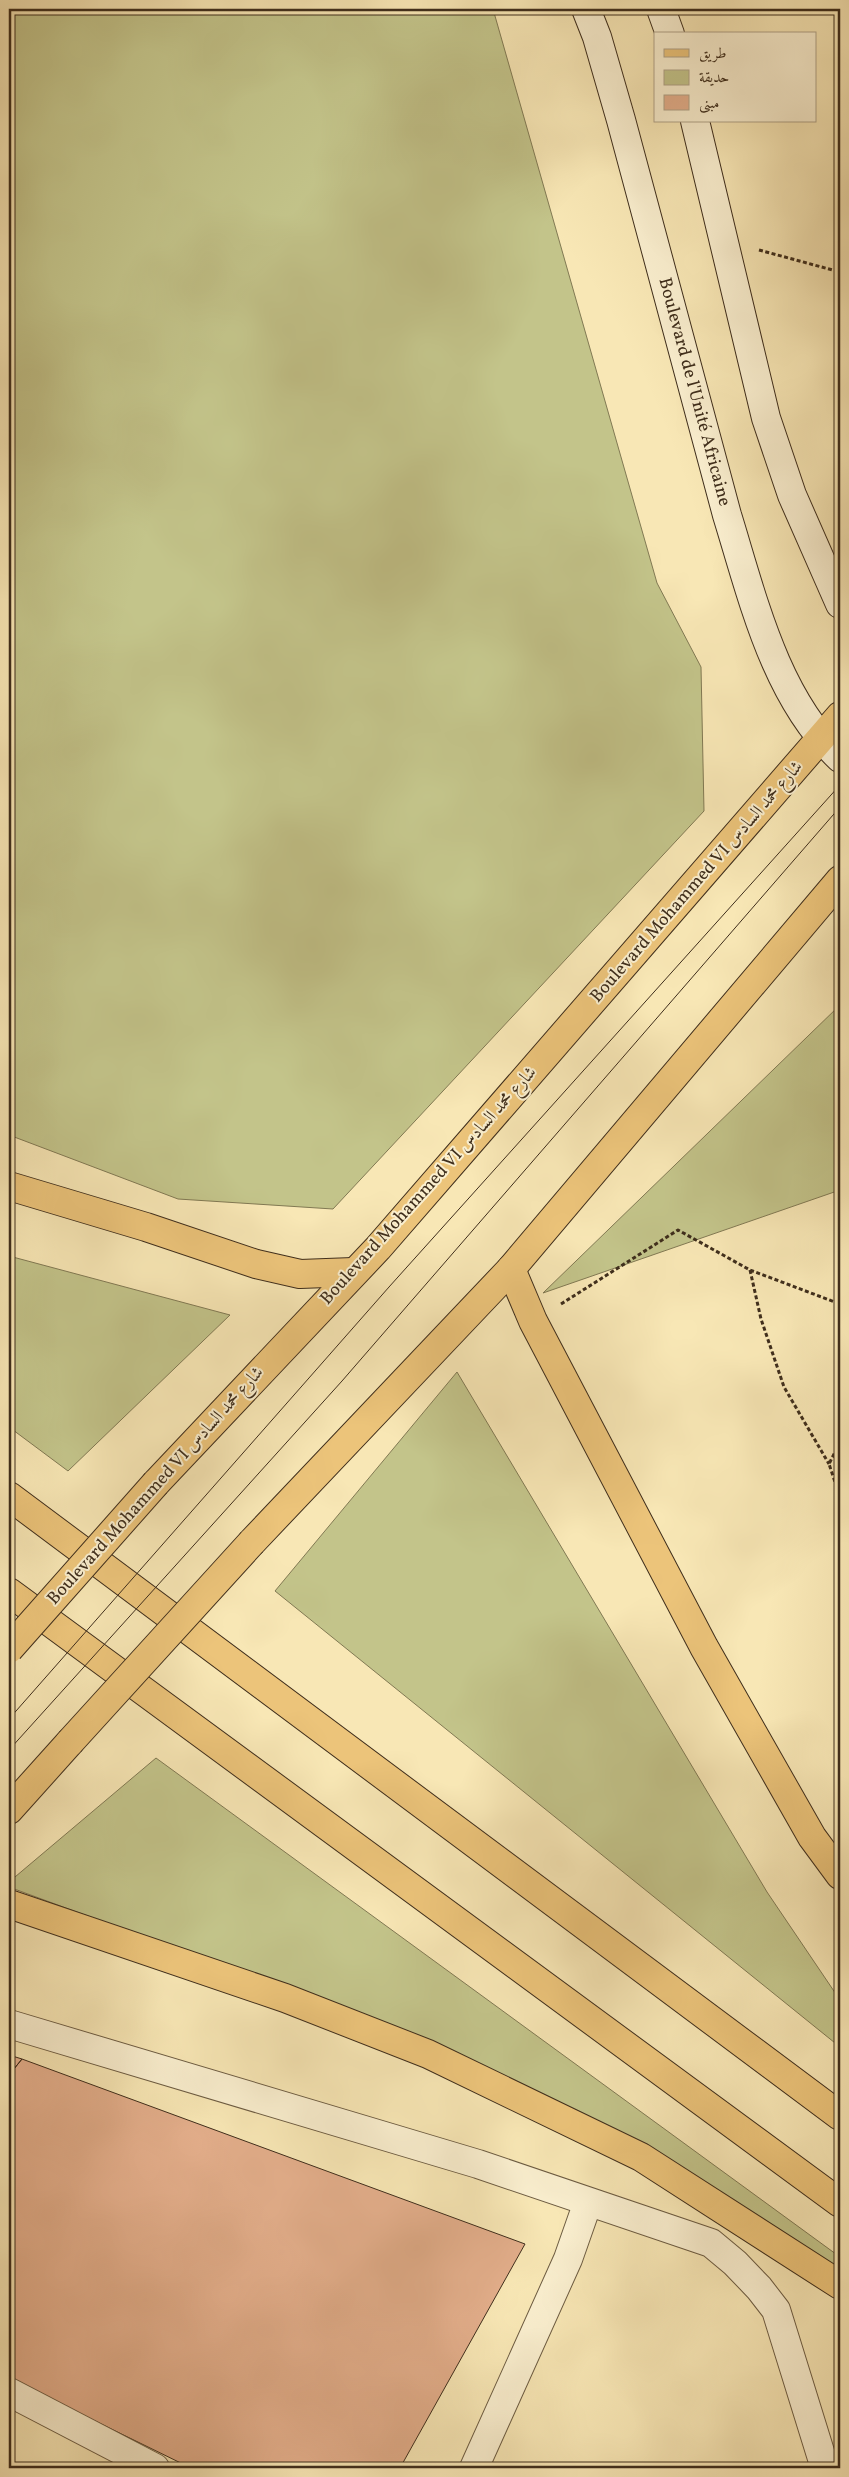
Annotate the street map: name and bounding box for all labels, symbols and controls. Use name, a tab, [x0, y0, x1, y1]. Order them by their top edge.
legend	[654, 32, 816, 122]
text: طريق	[699, 44, 726, 65]
text: حديقة	[699, 68, 729, 89]
text: مبنى	[699, 94, 719, 115]
street label: Boulevard de l'Unité Africaine	[651, 275, 737, 509]
street label: Boulevard Mohammed VI شارع محمد السادس	[585, 756, 810, 1009]
street label: Boulevard Mohammed VI شارع محمد السادس	[315, 1061, 544, 1311]
street label: Boulevard Mohammed VI شارع محمد السادس	[42, 1361, 271, 1611]

